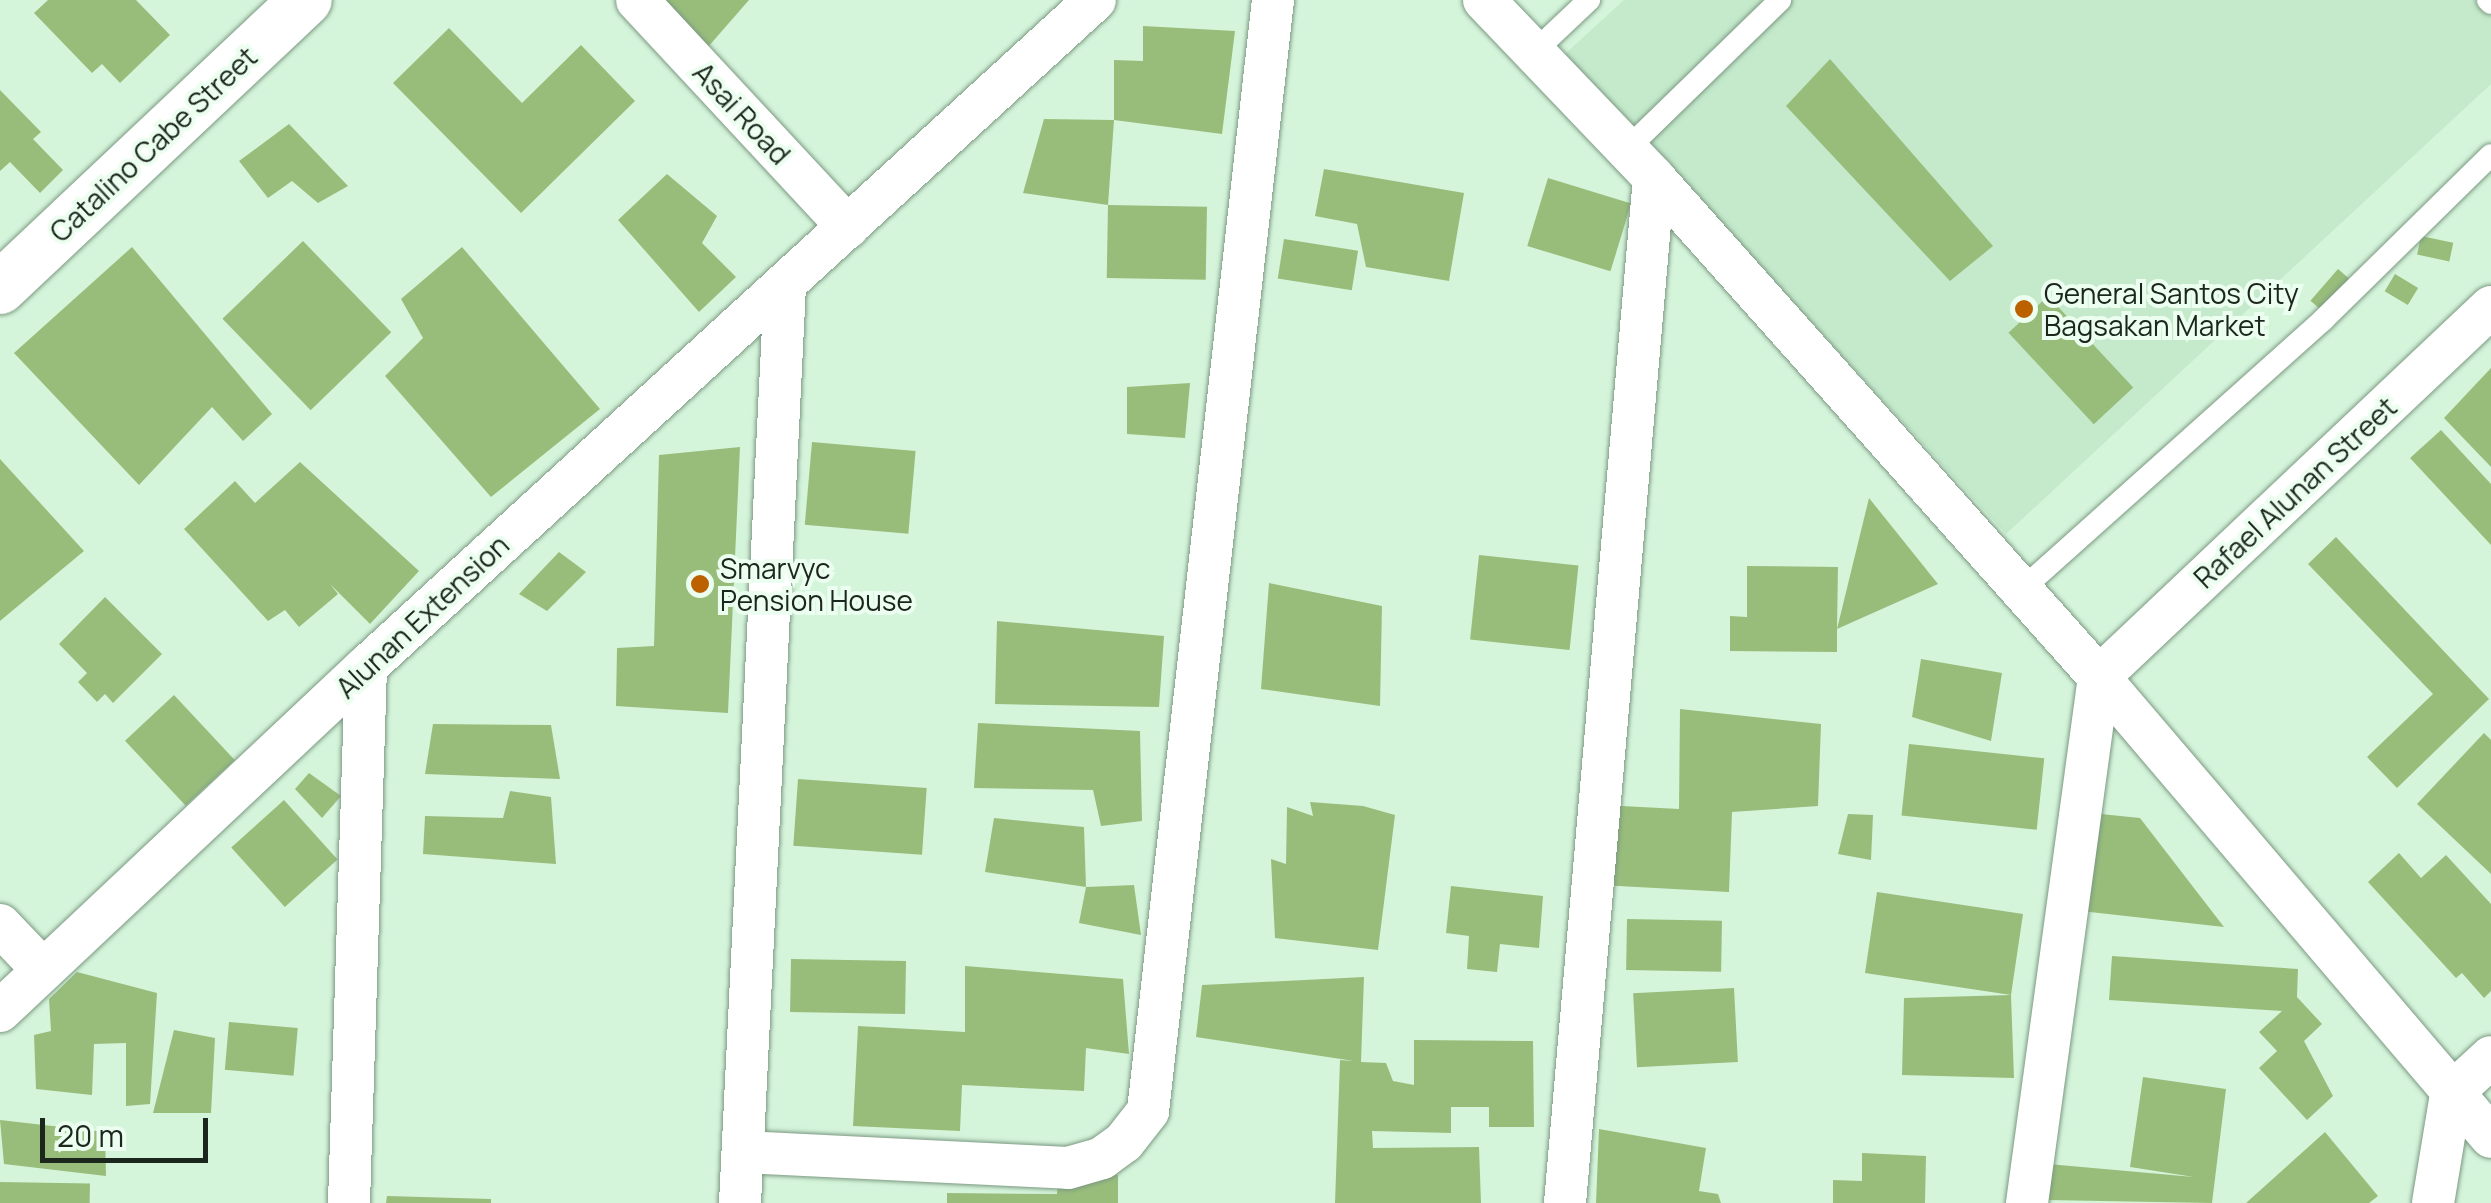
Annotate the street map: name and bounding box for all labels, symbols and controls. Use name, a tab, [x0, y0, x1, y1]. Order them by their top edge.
street label: Catalino Cabe Street	[43, 39, 263, 249]
street label: Asai Road	[687, 55, 797, 171]
place label: General Santos City Bagsakan Market	[2044, 276, 2299, 342]
marker: General Santos City Bagsakan Market	[2013, 298, 2035, 320]
street label: Rafael Alunan Street	[2187, 390, 2403, 594]
street label: Alunan Extension	[329, 527, 515, 705]
place label: Smarvyc Pension House	[720, 551, 913, 617]
marker: Smarvyc Pension House	[689, 573, 711, 595]
scale bar	[45, 1098, 212, 1160]
text: 20 m	[57, 1115, 124, 1156]

